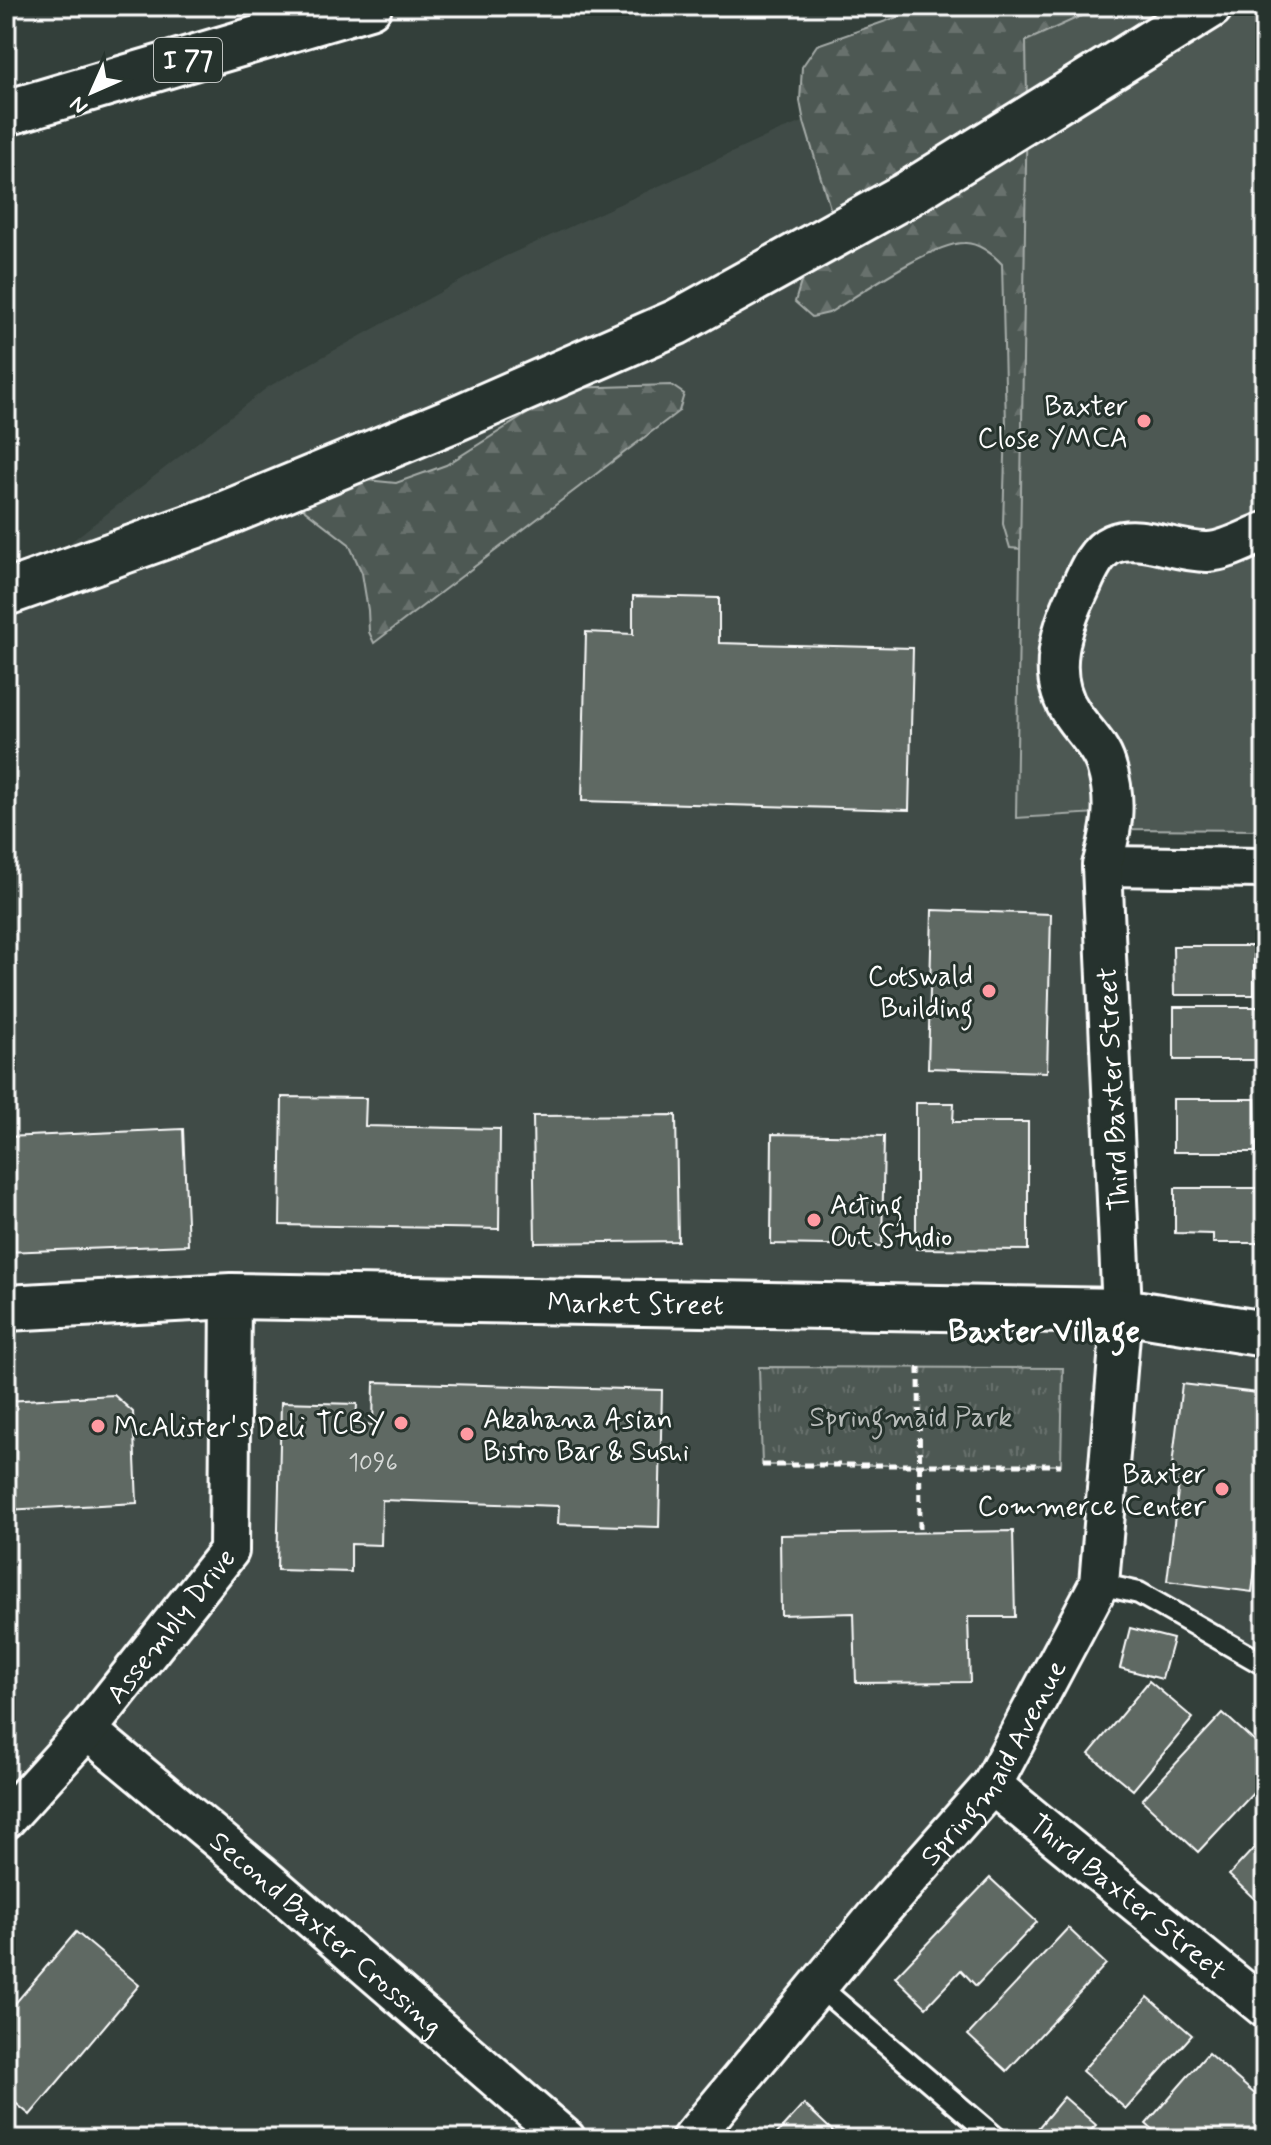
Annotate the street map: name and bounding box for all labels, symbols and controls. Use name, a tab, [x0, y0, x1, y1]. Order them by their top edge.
road number: I 77	[154, 38, 222, 82]
north arrow	[52, 52, 132, 132]
text: N	[64, 90, 94, 120]
place label: Baxter Close YMCA	[978, 389, 1128, 458]
marker: Baxter Close YMCA	[1135, 412, 1153, 430]
place label: Cotswald Building	[868, 959, 973, 1031]
street label: Third Baxter Street	[1090, 966, 1139, 1212]
marker: Cotswald Building	[980, 982, 998, 1000]
place label: Acting Out Studio	[830, 1188, 952, 1257]
marker: Acting Out Studio	[805, 1211, 823, 1229]
street label: Market Street	[547, 1285, 724, 1325]
district label: Baxter Village	[948, 1311, 1140, 1357]
park label: Springmaid Park	[810, 1400, 1012, 1440]
place label: Akahana Asian Bistro Bar & Sushi	[483, 1402, 689, 1471]
place label: TCBY	[316, 1407, 385, 1444]
place label: McAlister's Deli	[114, 1410, 305, 1447]
marker: TCBY	[392, 1414, 410, 1432]
marker: McAlister's Deli	[89, 1417, 107, 1435]
marker: Akahana Asian Bistro Bar & Sushi	[458, 1425, 476, 1443]
house number: 1096	[348, 1448, 398, 1479]
place label: Baxter Commerce Center	[977, 1457, 1207, 1526]
marker: Baxter Commerce Center	[1213, 1480, 1231, 1498]
street label: Assembly Drive	[99, 1541, 245, 1712]
street label: Springmaid Avenue	[913, 1654, 1076, 1875]
street label: Third Baxter Street	[1020, 1807, 1233, 1990]
street label: Second Baxter Crossing	[201, 1824, 450, 2045]

